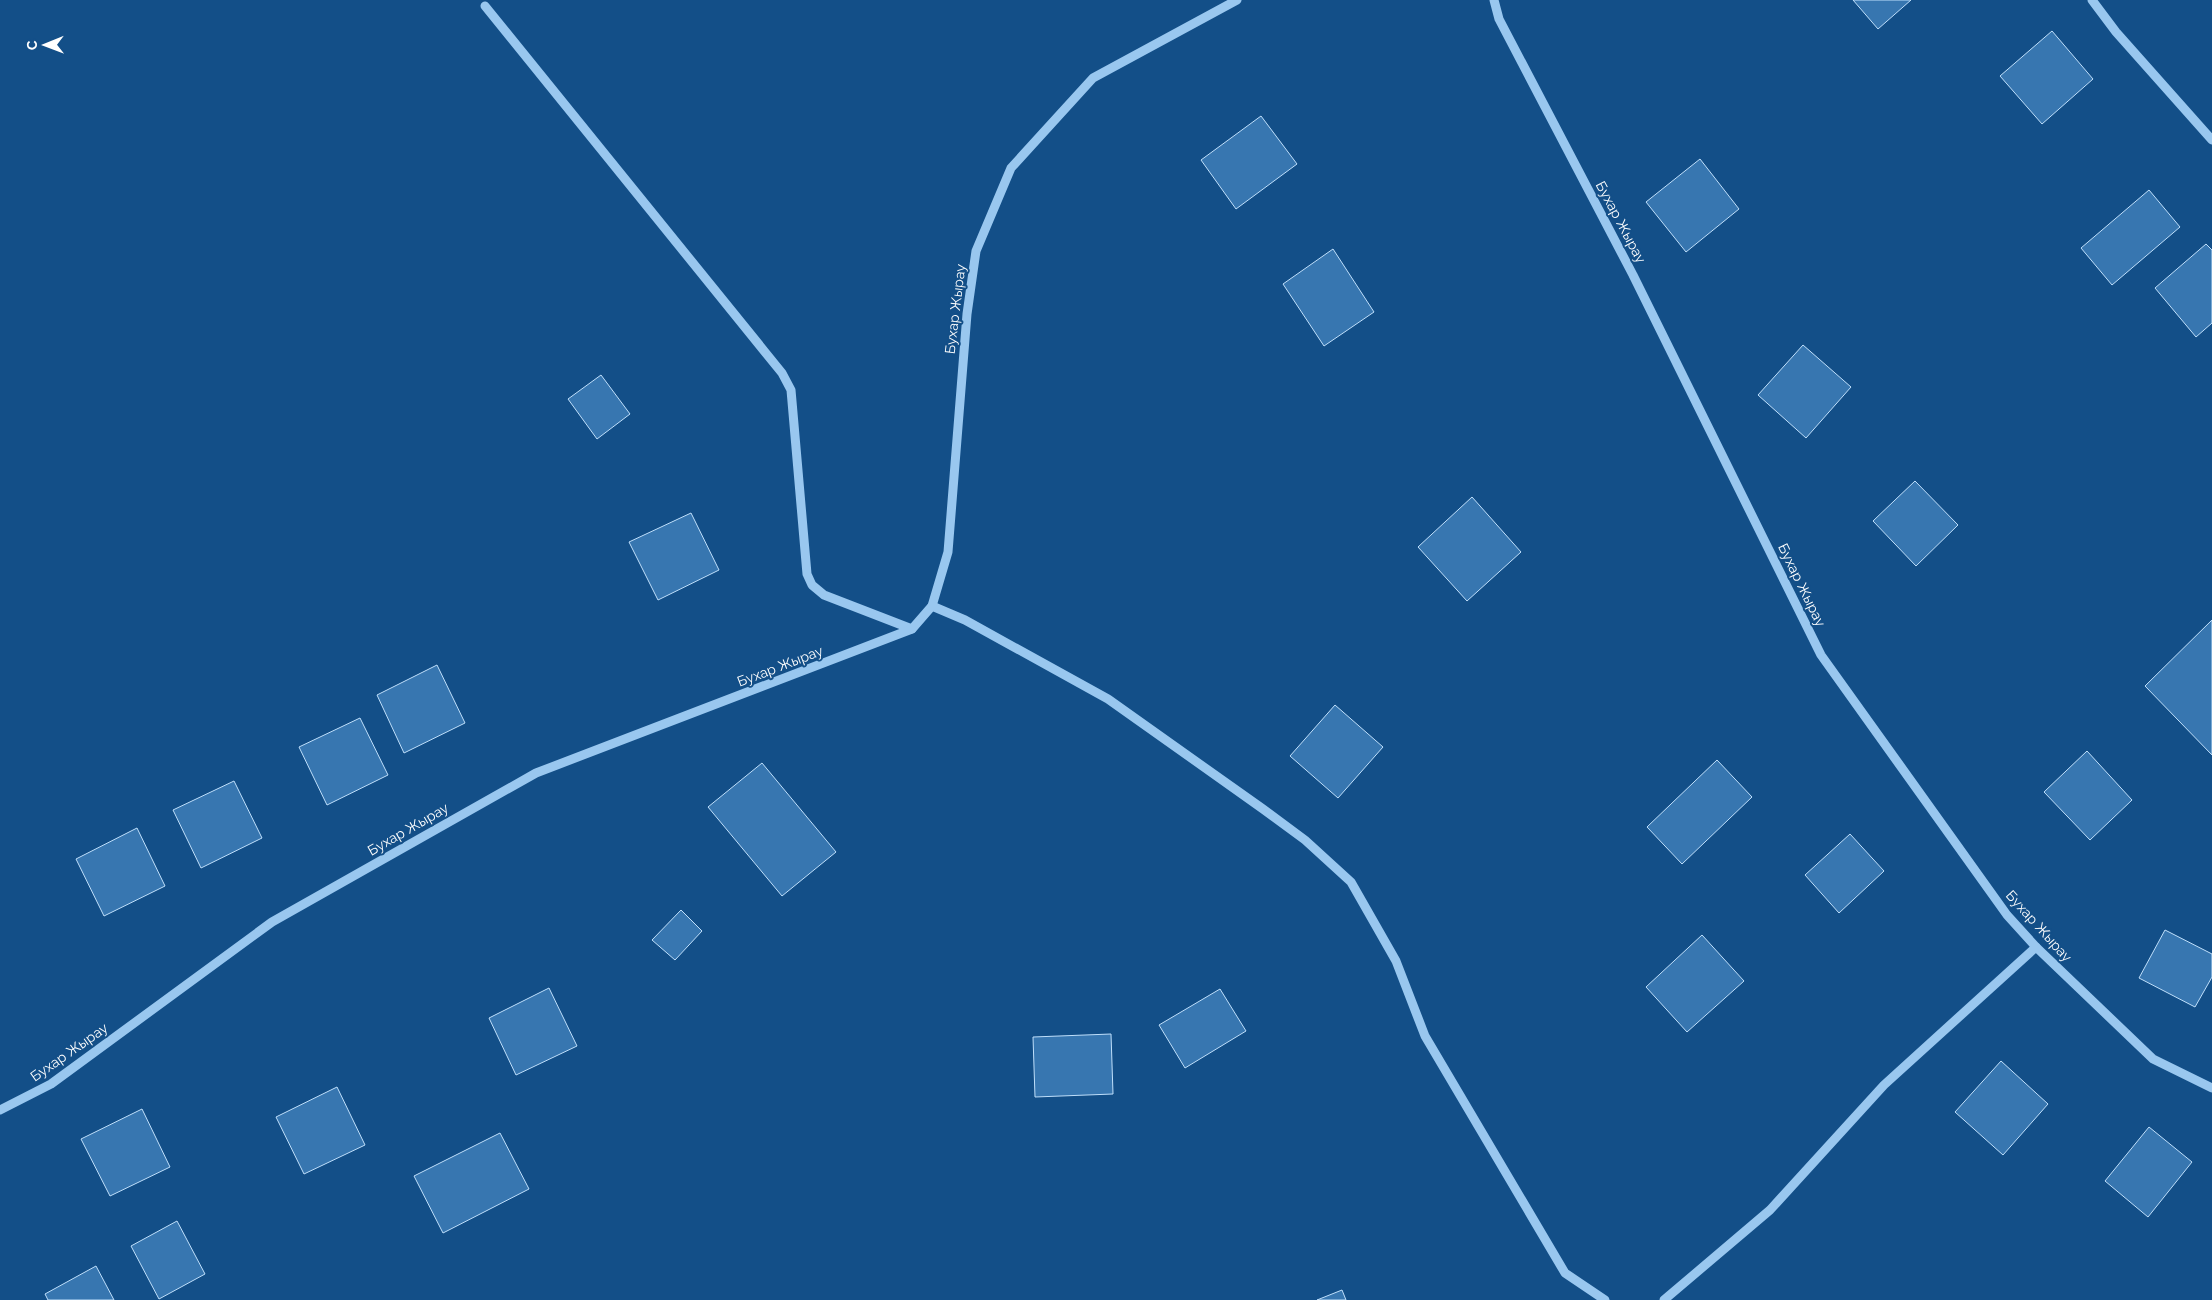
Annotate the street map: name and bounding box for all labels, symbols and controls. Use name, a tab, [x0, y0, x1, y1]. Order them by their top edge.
north arrow	[20, 20, 70, 70]
text: С	[24, 40, 40, 50]
street label: Бухар Жырау	[1593, 178, 1649, 266]
street label: Бухар Жырау	[942, 263, 969, 355]
street label: Бухар Жырау	[1775, 541, 1829, 630]
street label: Бухар Жырау	[735, 642, 825, 690]
street label: Бухар Жырау	[365, 799, 452, 859]
street label: Бухар Жырау	[2003, 887, 2075, 965]
street label: Бухар Жырау	[27, 1019, 111, 1084]

